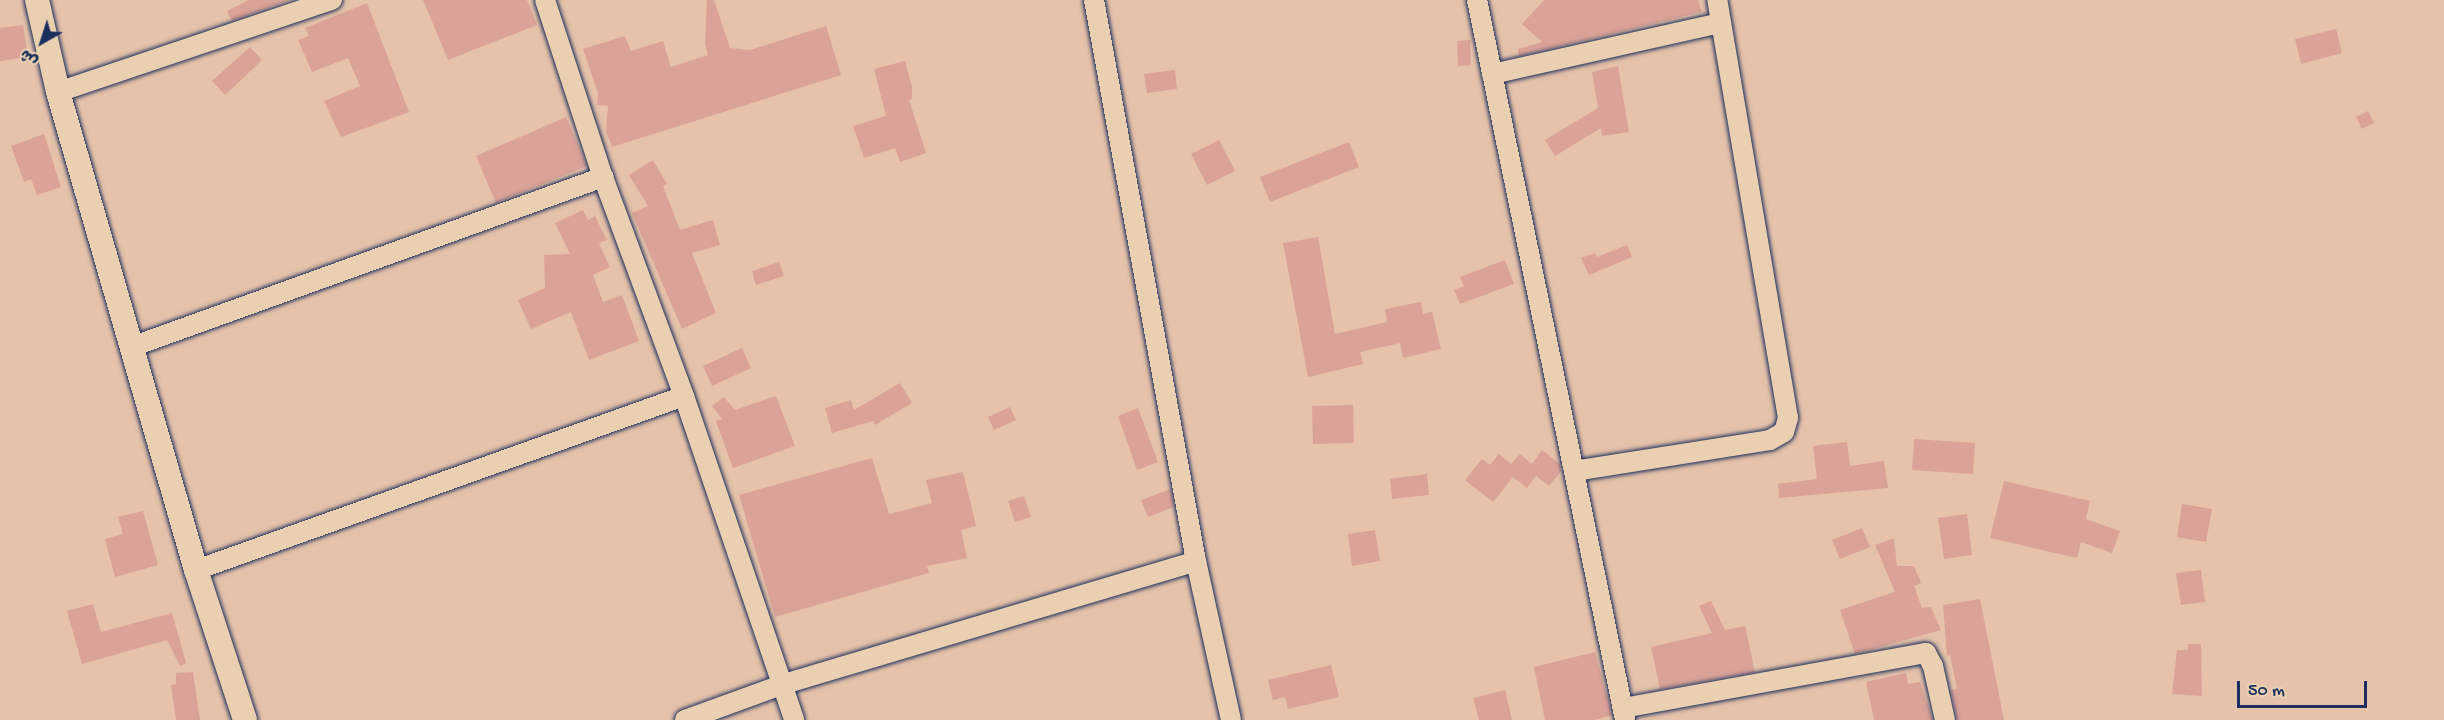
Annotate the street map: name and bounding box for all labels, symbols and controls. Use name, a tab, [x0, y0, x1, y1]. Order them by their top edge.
north arrow	[12, 12, 72, 72]
text: ش	[18, 43, 43, 69]
scale bar	[2240, 669, 2370, 707]
text: 50 m	[2248, 681, 2285, 702]

